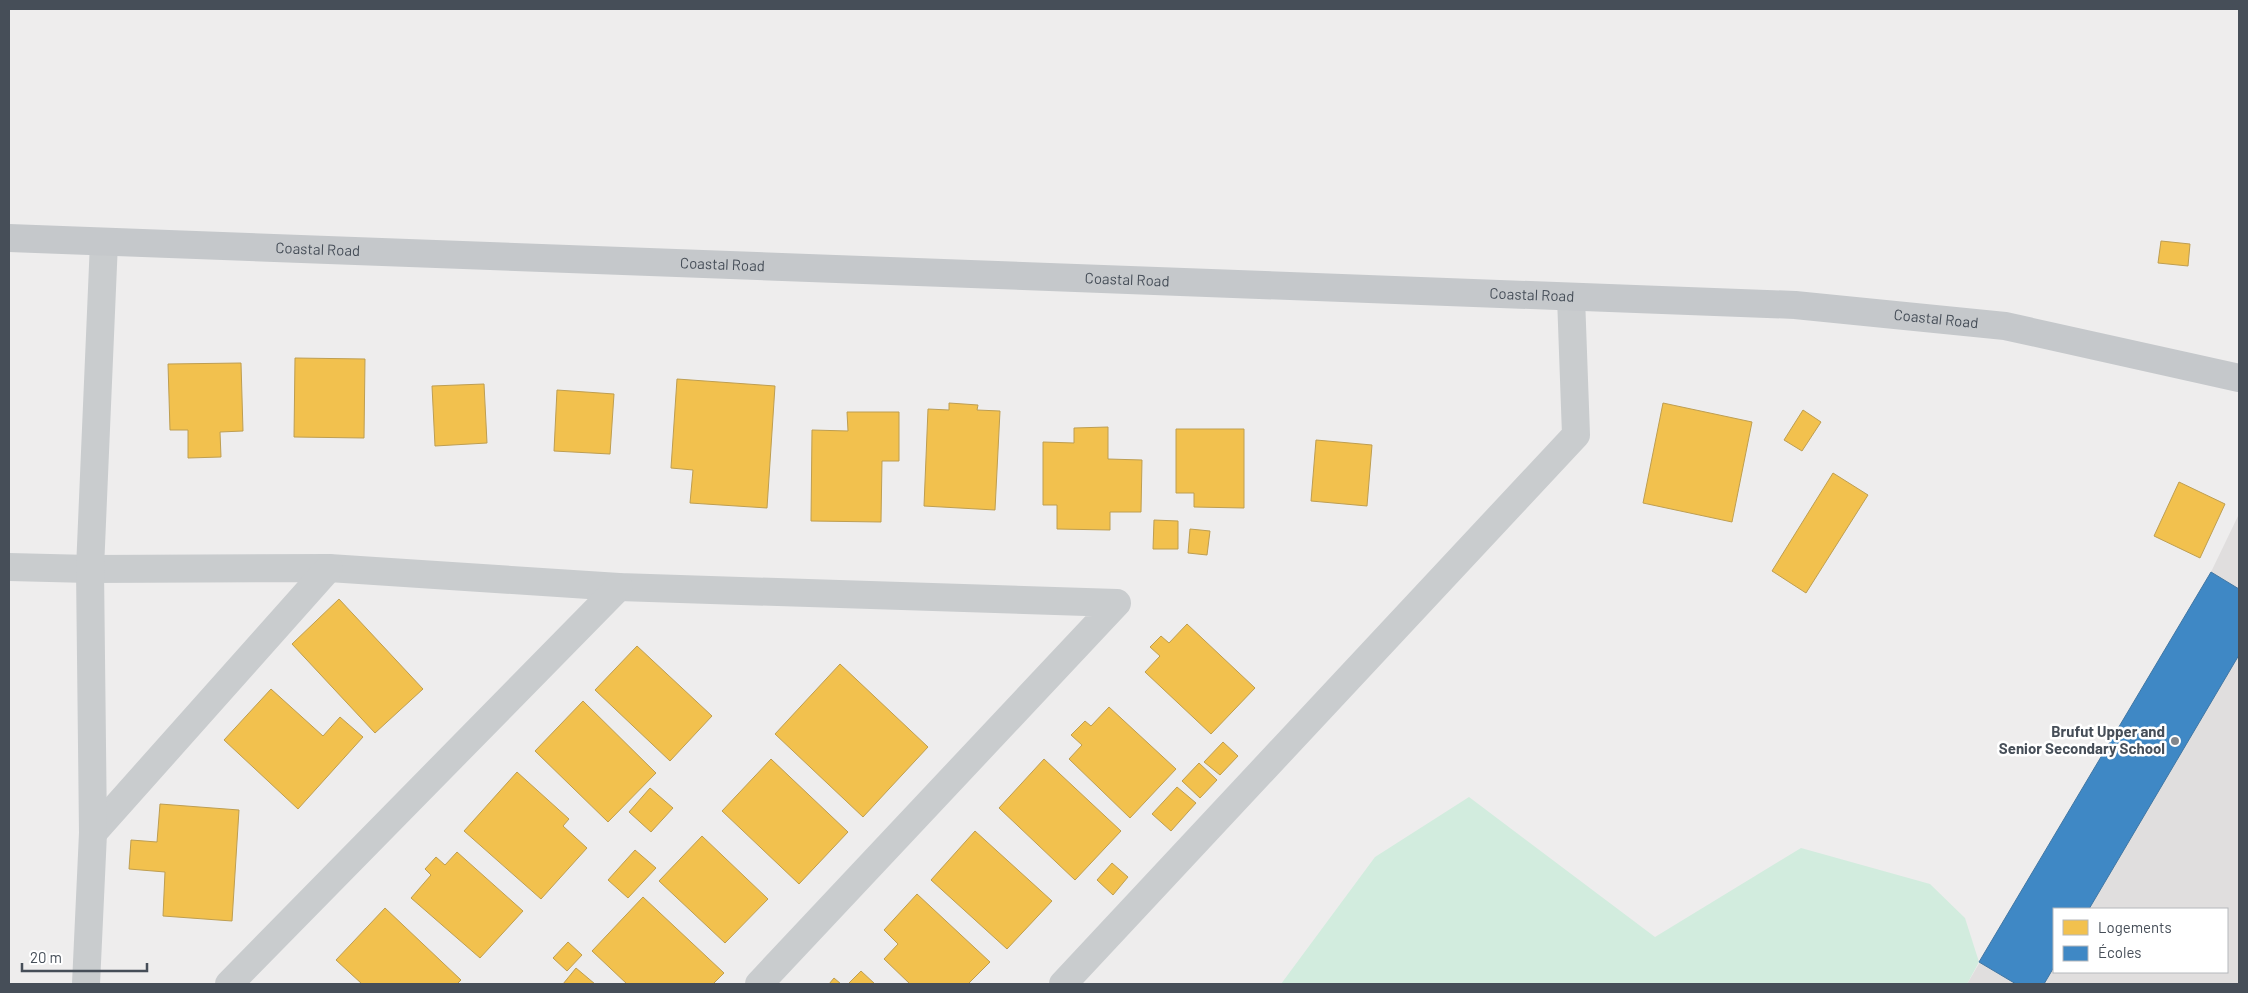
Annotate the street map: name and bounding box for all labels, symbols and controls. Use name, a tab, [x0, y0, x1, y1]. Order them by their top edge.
street label: Coastal Road	[275, 238, 361, 259]
street label: Coastal Road	[680, 253, 765, 274]
street label: Coastal Road	[1084, 268, 1170, 290]
street label: Coastal Road	[1489, 284, 1575, 305]
street label: Coastal Road	[1893, 305, 1979, 331]
place label: Brufut Upper and Senior Secondary School	[1999, 722, 2165, 757]
marker: Brufut Upper and Senior Secondary School	[2169, 735, 2181, 747]
legend	[2053, 908, 2228, 973]
text: Logements	[2098, 918, 2172, 936]
scale bar	[22, 940, 148, 972]
text: Écoles	[2098, 943, 2142, 961]
text: 20 m	[30, 948, 62, 966]

